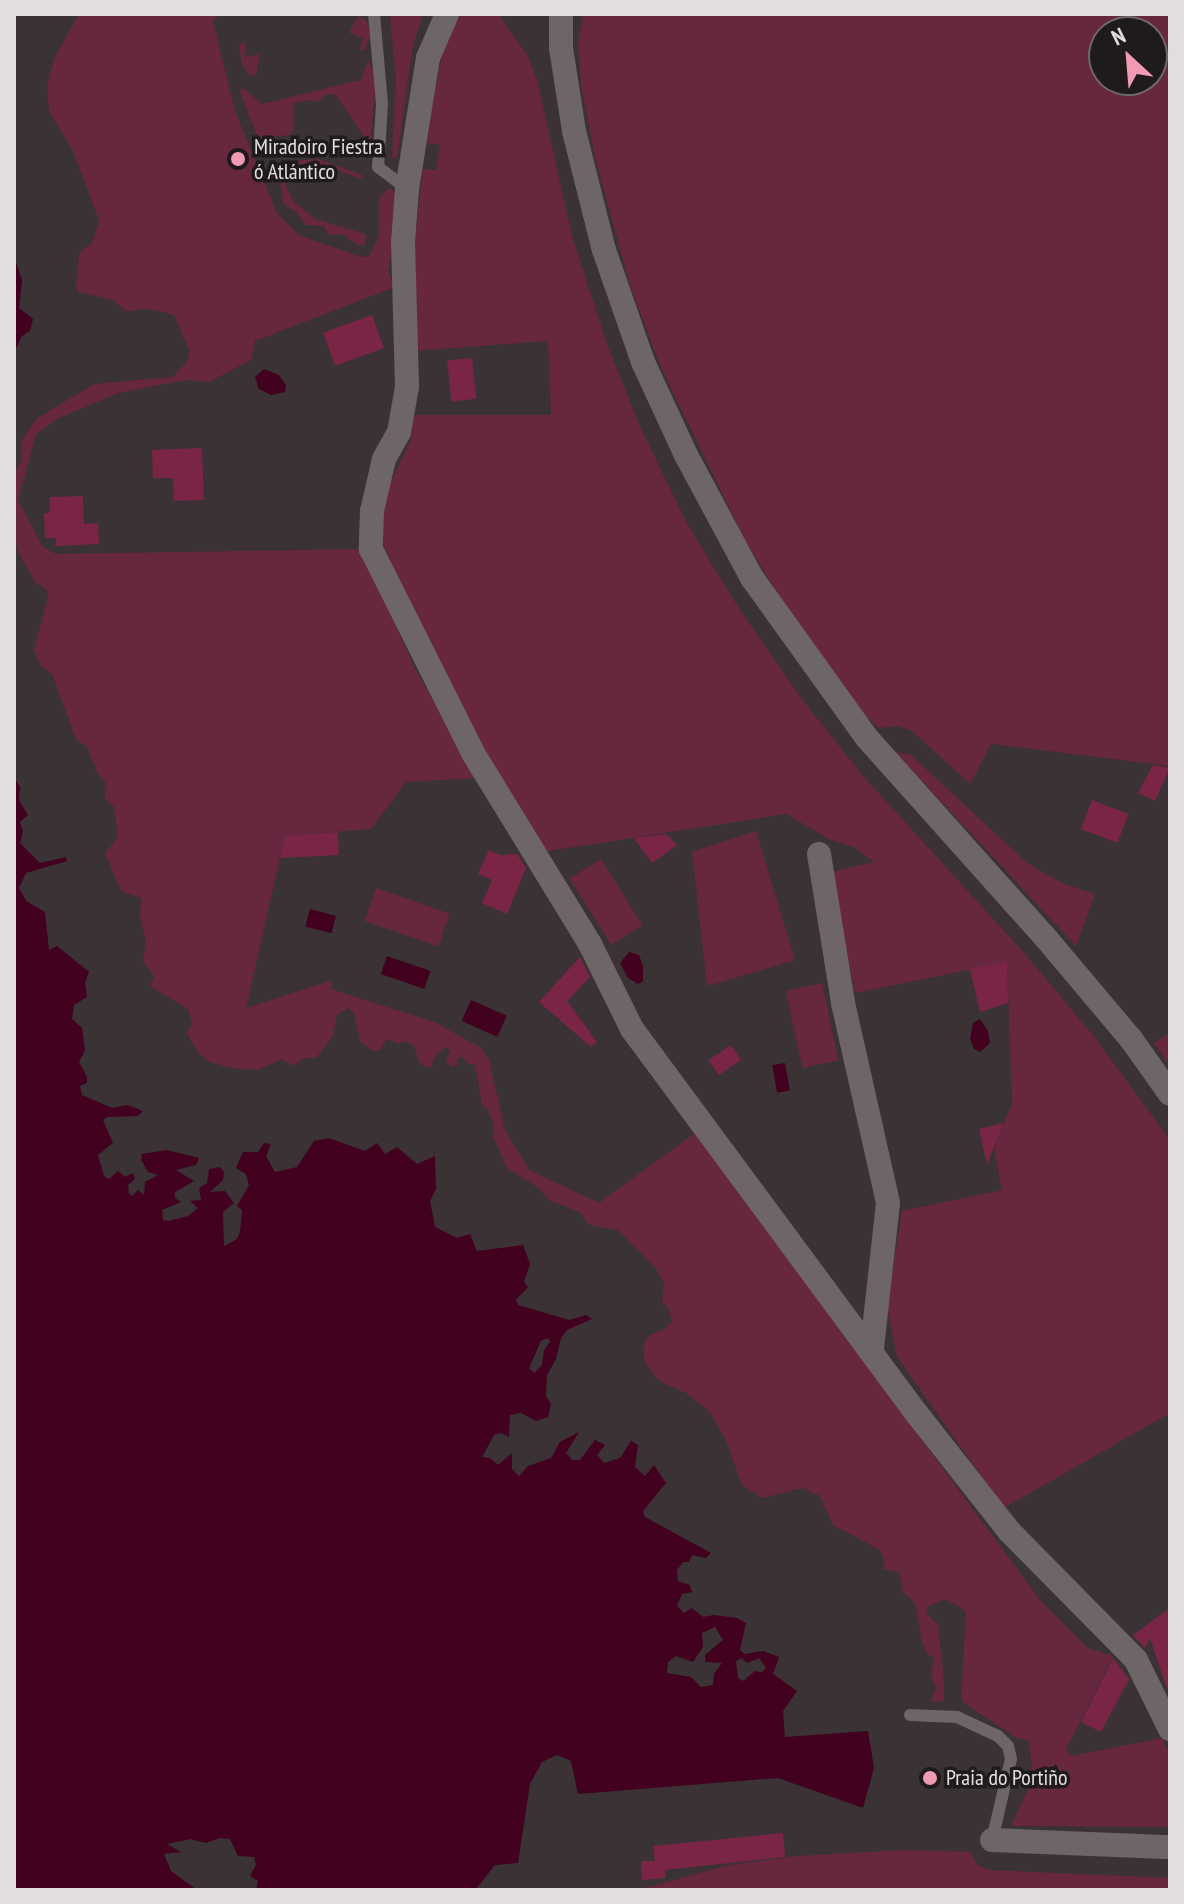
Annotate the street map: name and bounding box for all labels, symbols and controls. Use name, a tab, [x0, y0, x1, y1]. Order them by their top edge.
north arrow	[1088, 16, 1168, 96]
text: N	[1107, 21, 1130, 51]
place label: Miradoiro Fiestra ó Atlántico	[254, 133, 383, 184]
marker: Miradoiro Fiestra ó Atlántico	[229, 150, 247, 168]
place label: Praia do Portiño	[946, 1765, 1067, 1791]
marker: Praia do Portiño	[921, 1769, 939, 1787]

